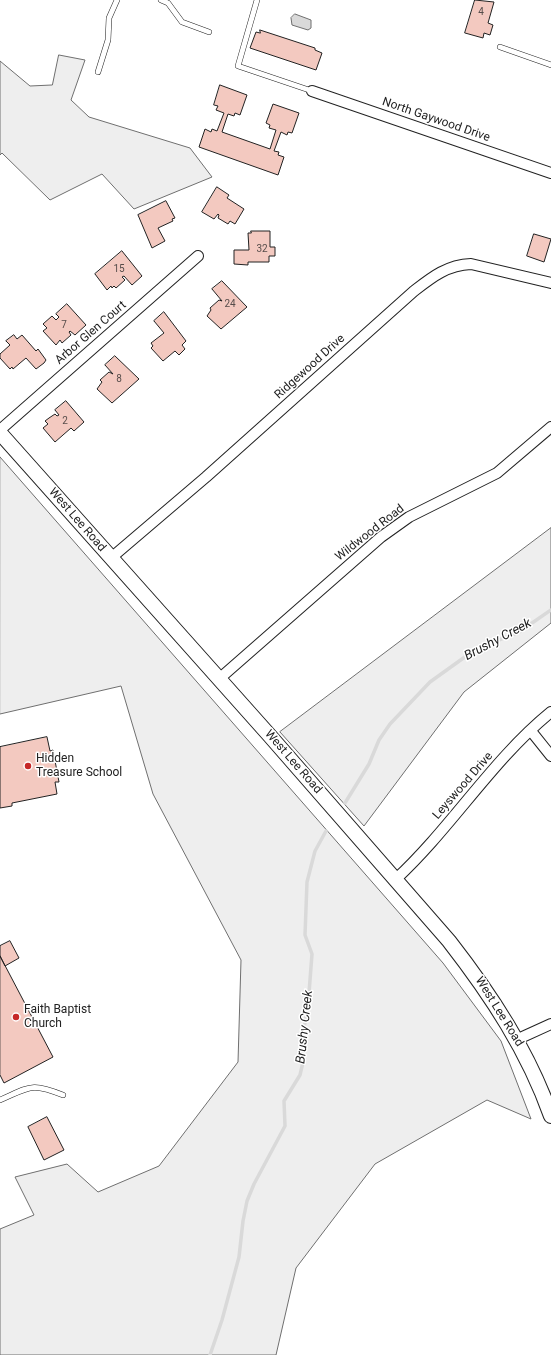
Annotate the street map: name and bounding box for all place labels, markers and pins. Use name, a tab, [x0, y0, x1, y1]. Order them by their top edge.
place label: Hidden Treasure School	[36, 752, 122, 780]
marker: Hidden Treasure School	[23, 761, 33, 771]
place label: Faith Baptist Church	[24, 1003, 91, 1031]
marker: Faith Baptist Church	[11, 1012, 21, 1022]

